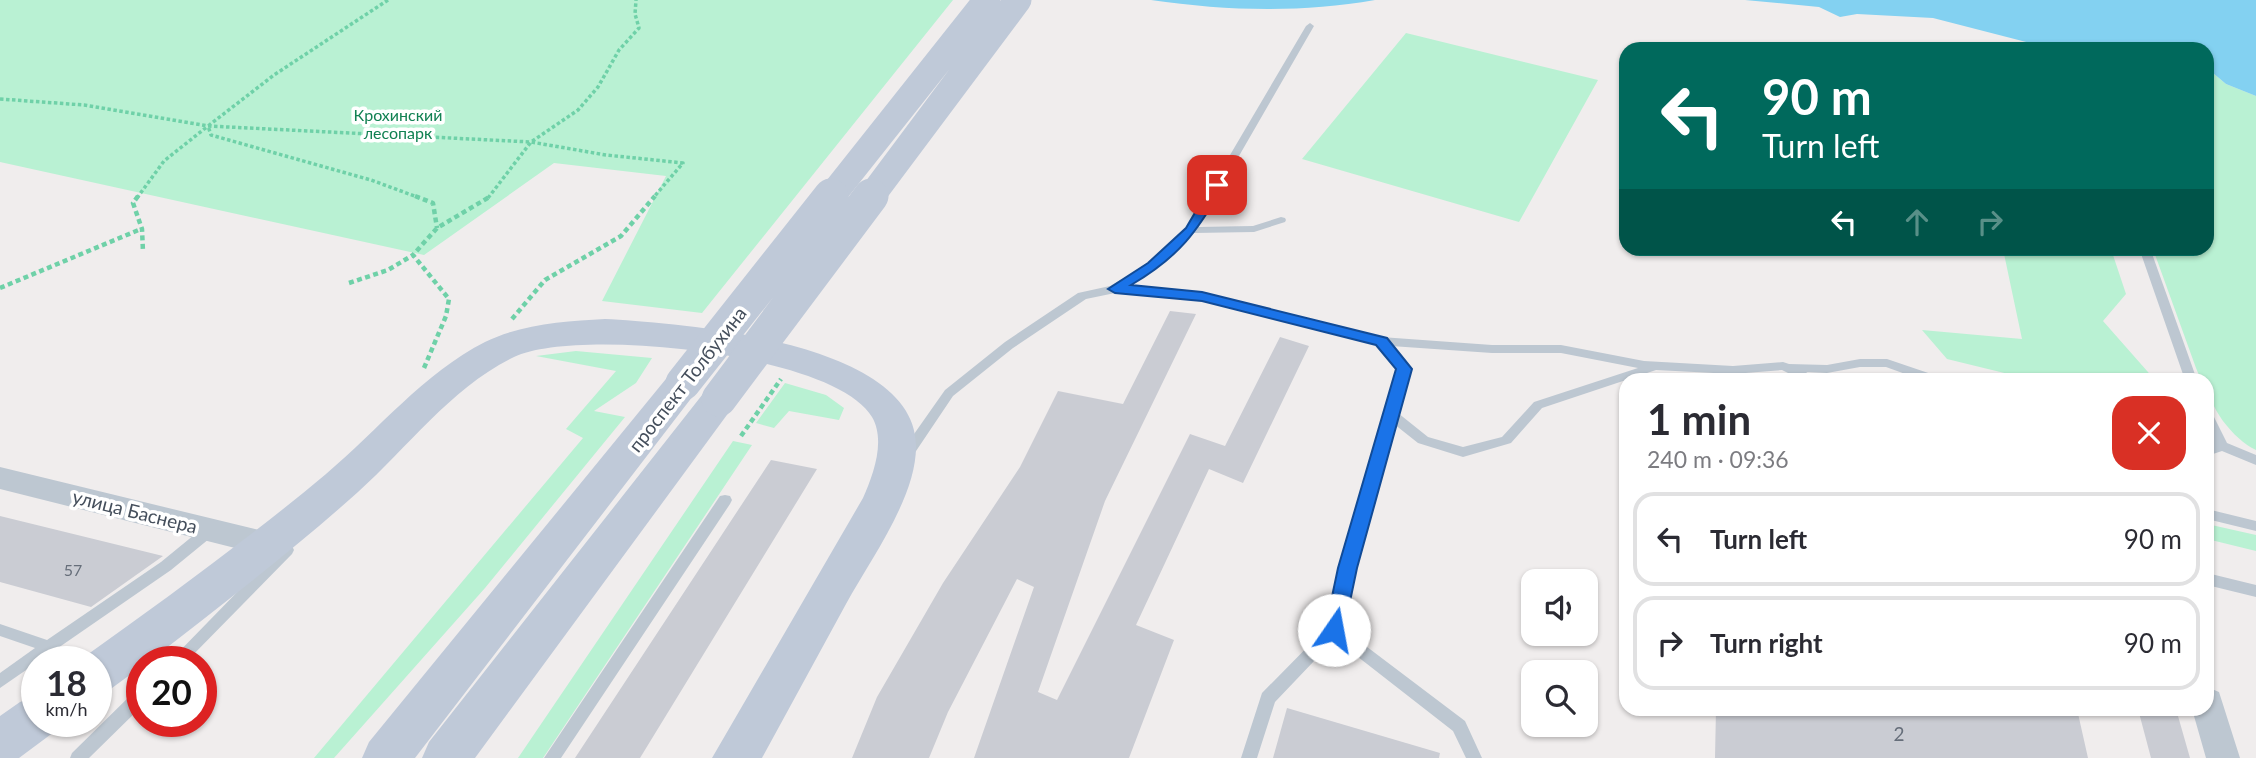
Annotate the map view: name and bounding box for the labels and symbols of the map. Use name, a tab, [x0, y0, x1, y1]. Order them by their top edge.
park label: Крохинский лесопарк	[354, 105, 442, 142]
pin	[1187, 155, 1247, 215]
street label: проспект Толбухина	[623, 302, 751, 456]
street label: улица Баснера	[70, 484, 200, 538]
house number: 57	[64, 560, 82, 579]
position arrow	[1297, 593, 1371, 667]
speed limit sign: 20	[126, 646, 217, 737]
house number: 2	[1893, 722, 1905, 745]

